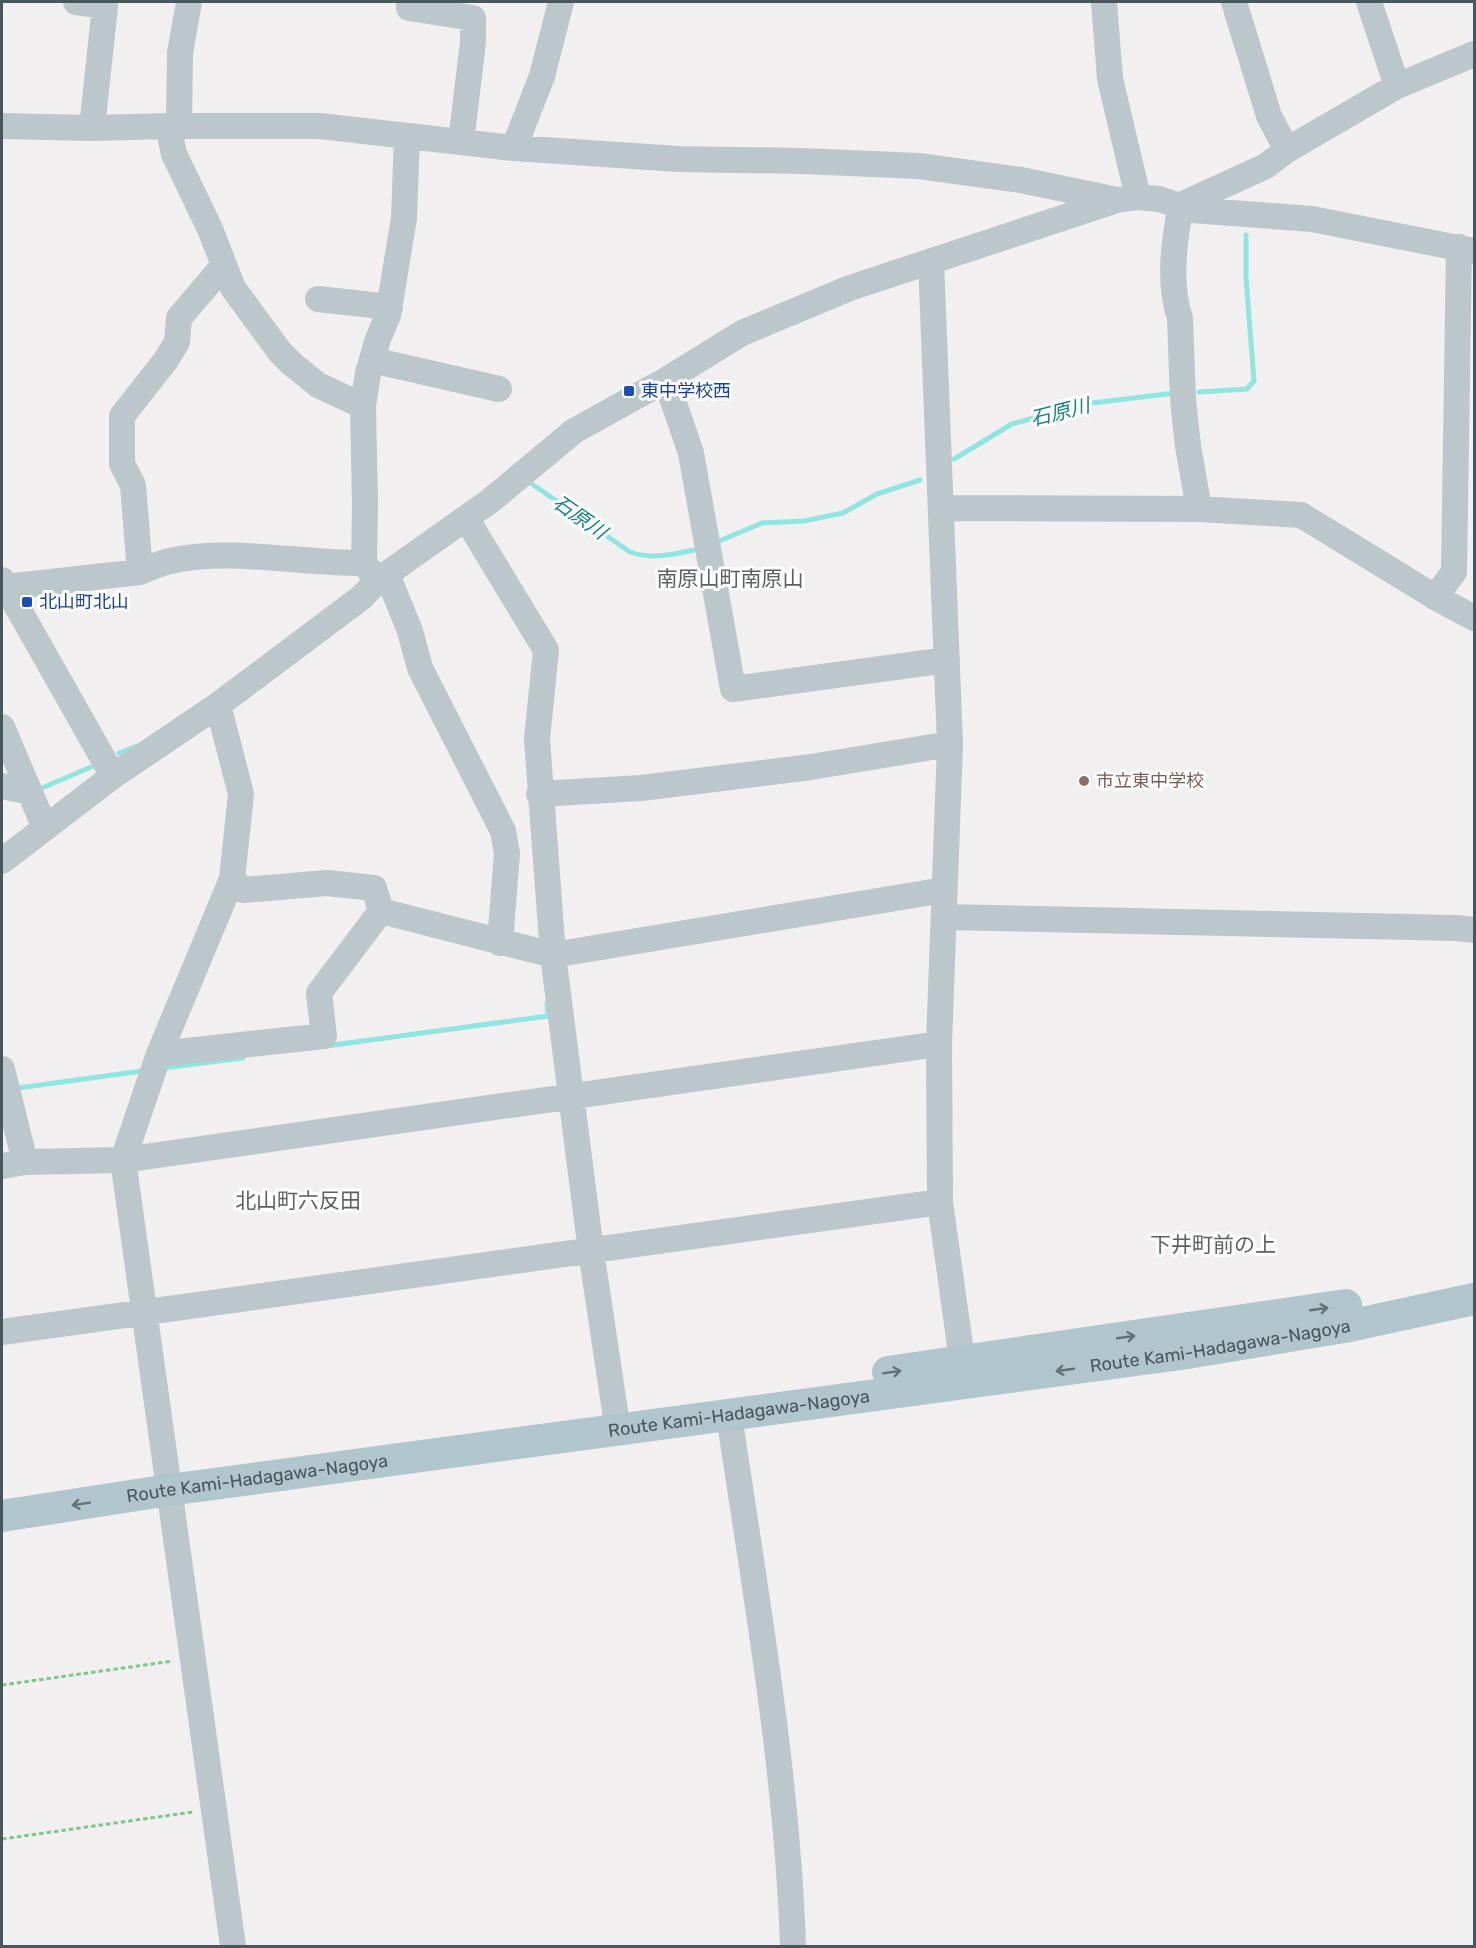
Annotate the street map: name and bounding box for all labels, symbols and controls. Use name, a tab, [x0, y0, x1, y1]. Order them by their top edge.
place label: 東中学校西	[641, 380, 731, 402]
marker: 東中学校西	[622, 384, 636, 398]
water label: 石原川	[1028, 393, 1094, 431]
water label: 石原川	[549, 490, 613, 545]
district label: 南原山町南原山	[657, 566, 804, 591]
place label: 北山町北山	[39, 591, 129, 613]
marker: 北山町北山	[20, 595, 34, 609]
place label: 市立東中学校	[1096, 770, 1204, 792]
marker: 市立東中学校	[1077, 774, 1091, 788]
district label: 北山町六反田	[235, 1188, 361, 1213]
district label: 下井町前の上	[1150, 1232, 1276, 1257]
one-way arrow	[1309, 1304, 1328, 1315]
street label: Route Kami-Hadagawa-Nagoya	[1088, 1315, 1353, 1377]
one-way arrow	[1116, 1332, 1135, 1343]
one-way arrow	[1056, 1364, 1076, 1375]
one-way arrow	[881, 1366, 901, 1377]
street label: Route Kami-Hadagawa-Nagoya	[607, 1385, 871, 1442]
street label: Route Kami-Hadagawa-Nagoya	[125, 1450, 389, 1507]
one-way arrow	[72, 1498, 92, 1509]

